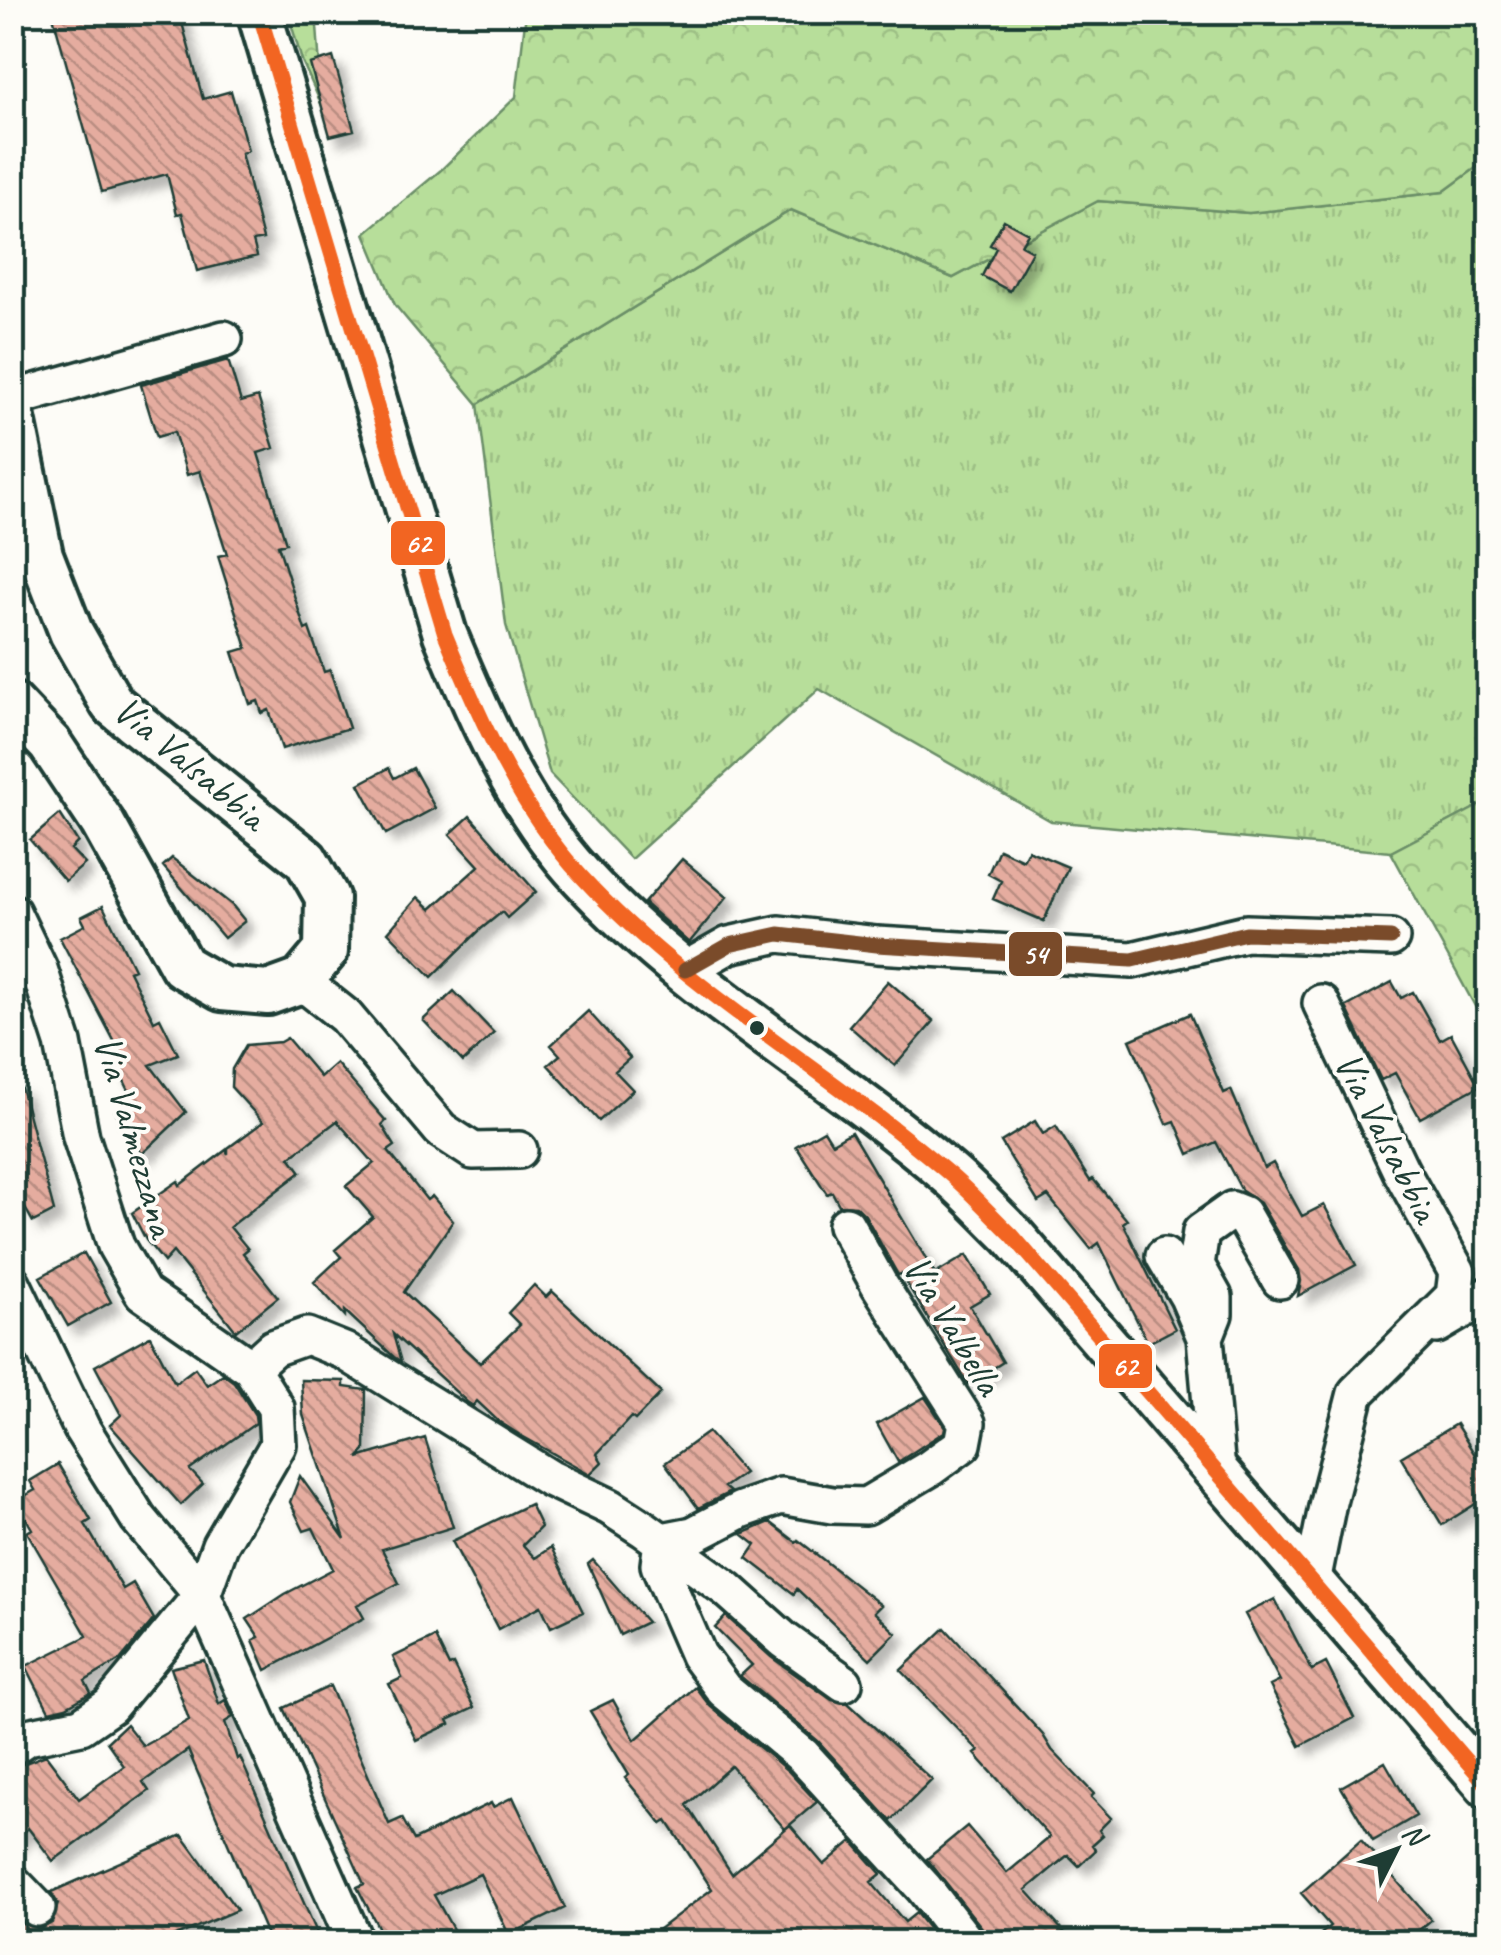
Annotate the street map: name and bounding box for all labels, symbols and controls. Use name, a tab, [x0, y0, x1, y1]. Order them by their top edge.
line badge: 62	[389, 519, 447, 567]
text: 62	[405, 526, 433, 561]
street label: Via Valsabbia	[104, 685, 279, 844]
line badge: 54	[1007, 930, 1064, 978]
text: 54	[1023, 937, 1051, 972]
unlabelled marker	[747, 1018, 767, 1038]
street label: Via Valmezzana	[82, 1030, 189, 1246]
street label: Via Valsabbia	[1323, 1044, 1453, 1233]
street label: Via Valbella	[892, 1246, 1016, 1406]
line badge: 62	[1097, 1342, 1154, 1390]
text: 62	[1112, 1349, 1140, 1384]
north arrow	[1346, 1800, 1446, 1900]
text: N	[1395, 1815, 1436, 1855]

